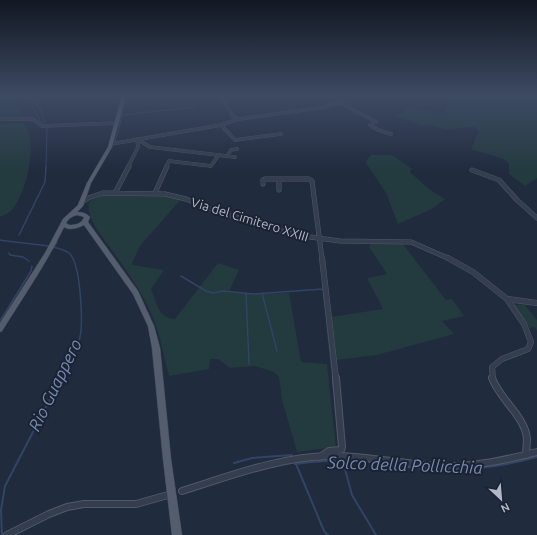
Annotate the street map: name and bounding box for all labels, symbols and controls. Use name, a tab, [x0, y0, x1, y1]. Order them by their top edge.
street label: Via del Cimitero XXIII	[190, 194, 310, 244]
water label: Rio Guappero	[24, 336, 85, 434]
water label: Solco della Pollicchia	[326, 452, 483, 477]
north arrow	[481, 479, 521, 519]
text: N	[499, 501, 512, 515]

